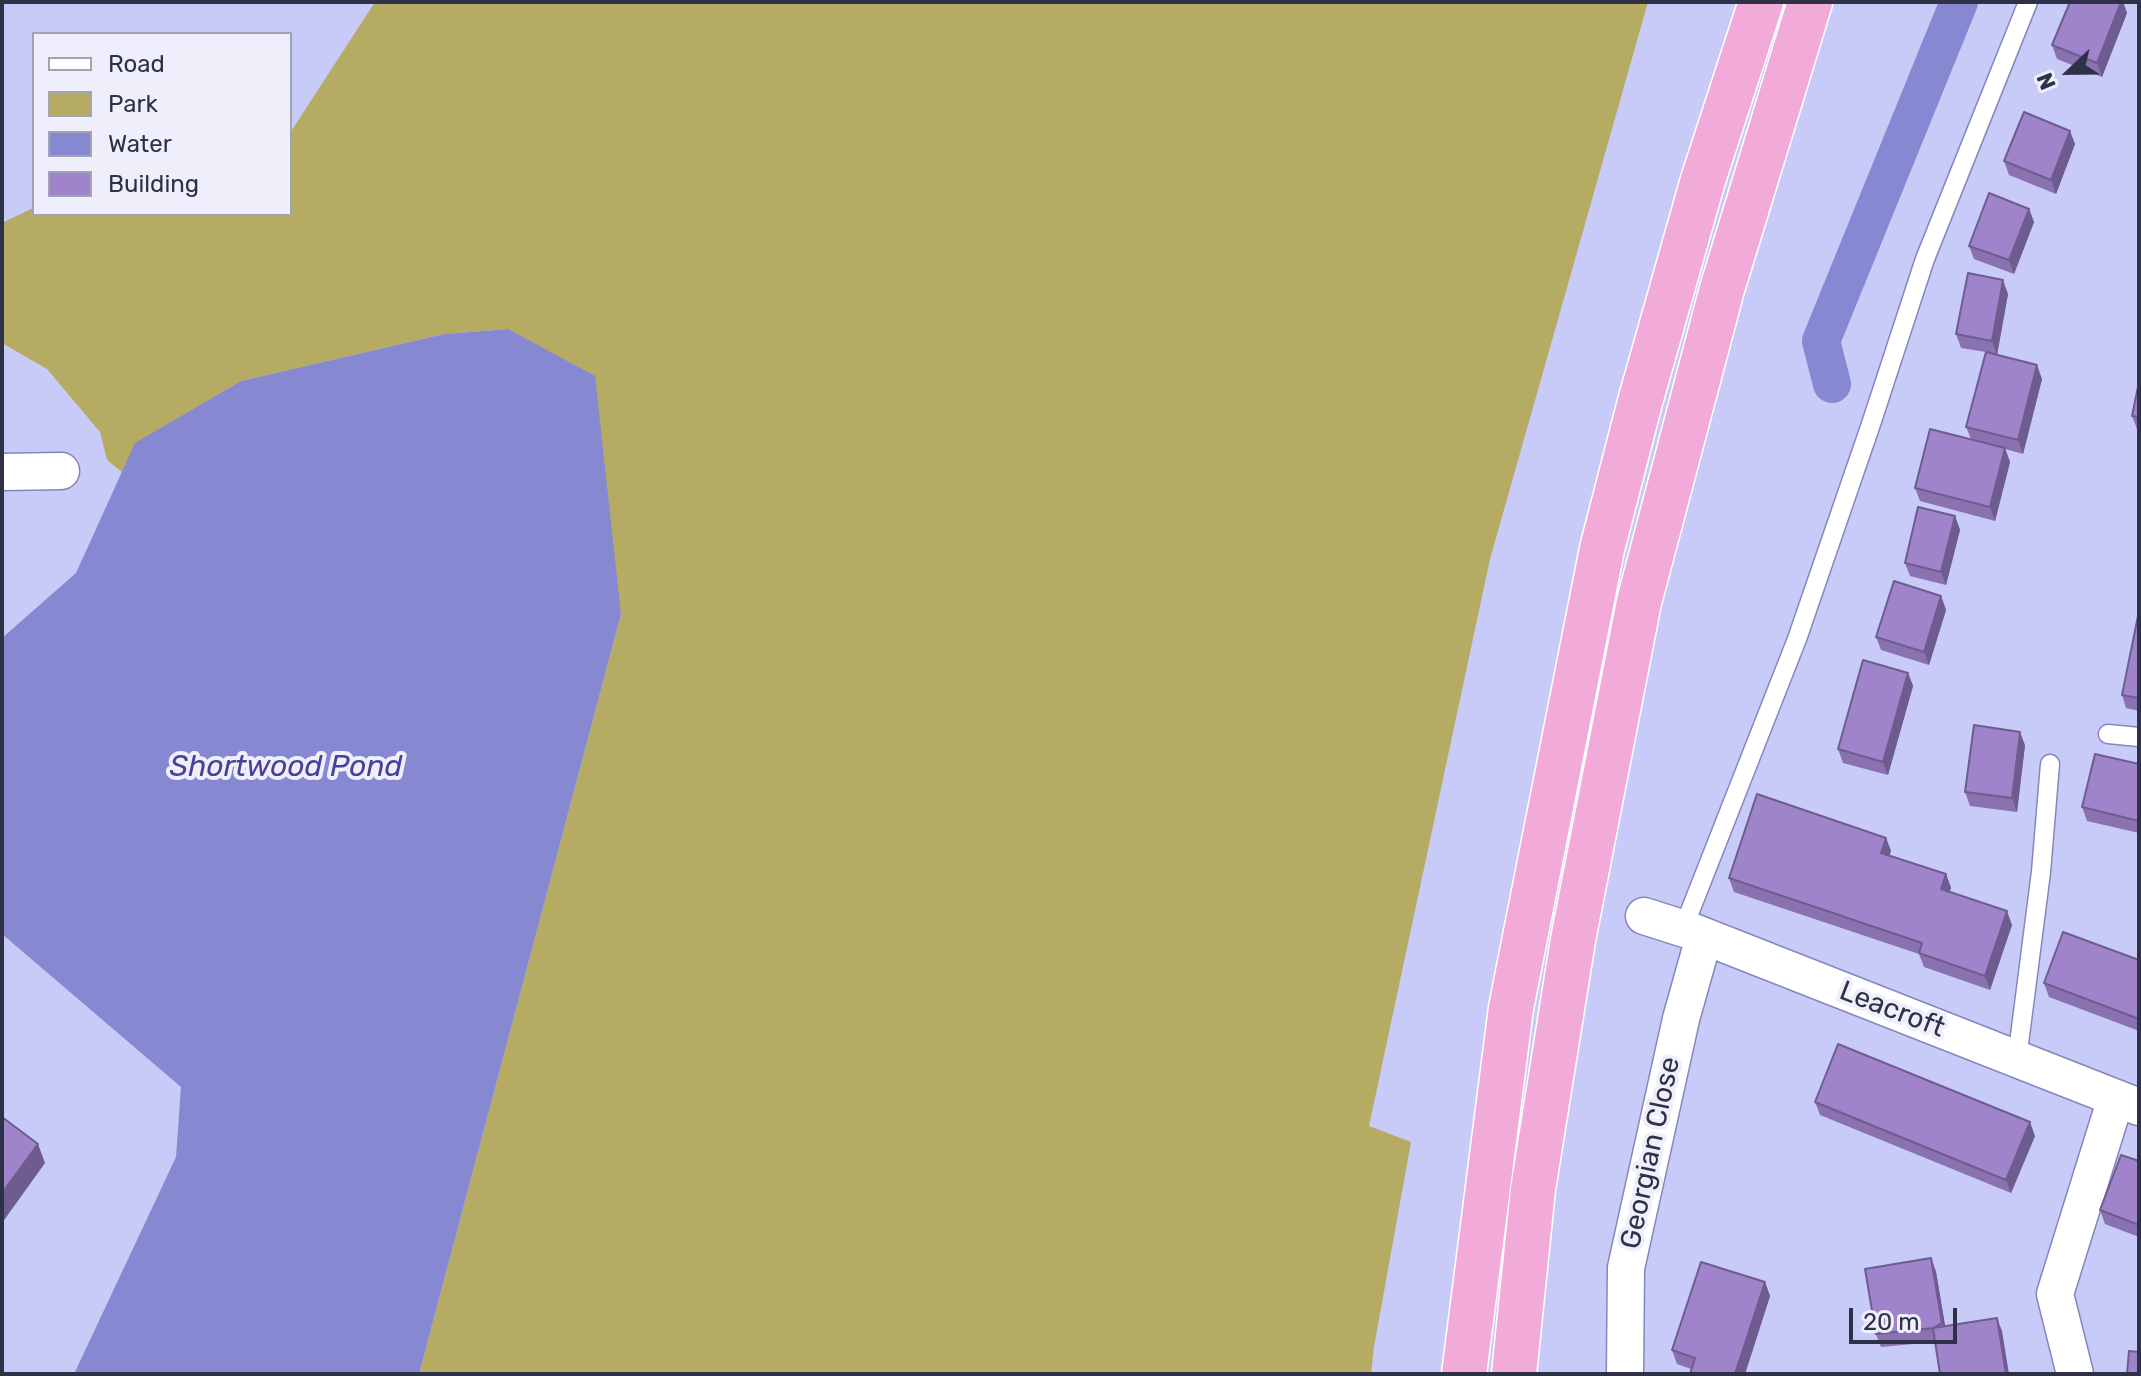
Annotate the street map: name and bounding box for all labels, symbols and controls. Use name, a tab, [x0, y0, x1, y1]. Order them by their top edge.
legend	[32, 32, 292, 216]
north arrow	[2029, 32, 2109, 112]
text: Road	[108, 50, 165, 78]
text: N	[2031, 69, 2062, 94]
text: Park	[108, 90, 158, 118]
text: Water	[108, 130, 172, 158]
text: Building	[108, 170, 199, 198]
water label: Shortwood Pond	[170, 749, 402, 785]
street label: Leacroft	[1835, 975, 1949, 1045]
street label: Georgian Close	[1614, 1054, 1688, 1252]
scale bar	[1853, 1292, 1961, 1342]
text: 20 m	[1863, 1308, 1920, 1336]

